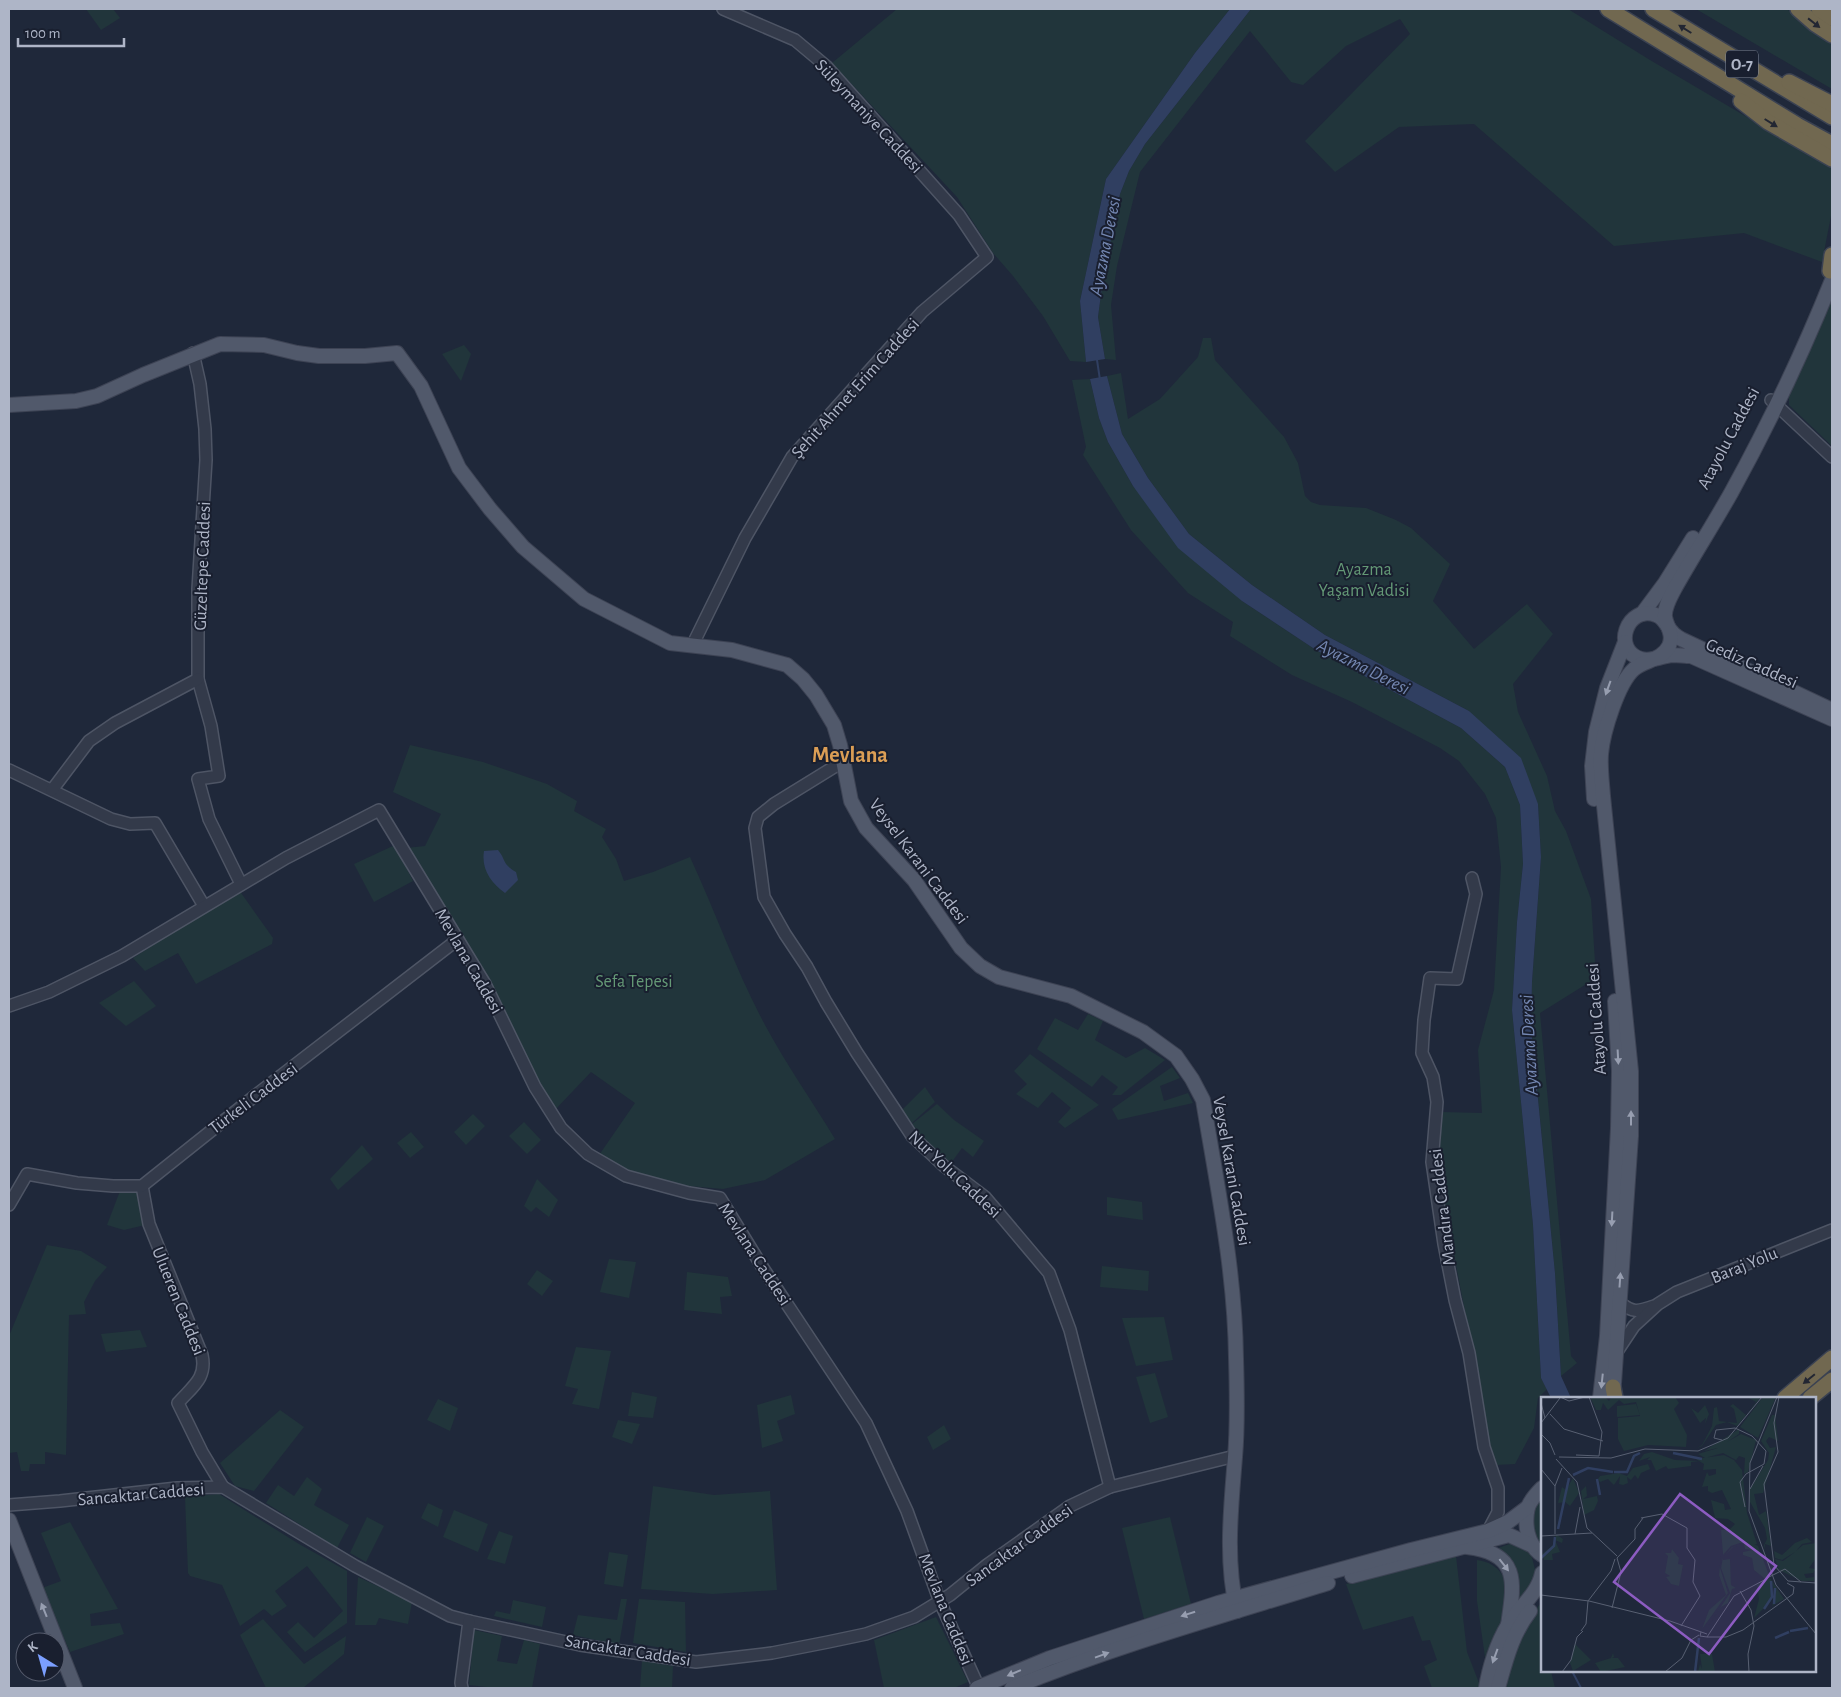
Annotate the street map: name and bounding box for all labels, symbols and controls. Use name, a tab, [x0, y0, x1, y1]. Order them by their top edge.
scale bar	[18, 15, 124, 47]
one-way arrow	[1807, 17, 1820, 28]
one-way arrow	[1679, 25, 1692, 34]
text: 100 m	[25, 26, 60, 41]
road number: O-7	[1726, 51, 1758, 78]
street label: Süleymaniye Caddesi	[811, 56, 926, 177]
one-way arrow	[1764, 118, 1777, 128]
water label: Ayazma Deresi	[1086, 195, 1124, 299]
street label: Şehit Ahmet Erim Caddesi	[788, 315, 923, 462]
street label: Atayolu Caddesi	[1695, 385, 1763, 492]
street label: Güzeltepe Caddesi	[192, 501, 214, 631]
park label: Ayazma Yaşam Vadisi	[1318, 561, 1410, 600]
water label: Ayazma Deresi	[1313, 636, 1413, 699]
street label: Gediz Caddesi	[1703, 636, 1800, 692]
one-way arrow	[1604, 681, 1612, 696]
district label: Mevlana	[812, 744, 888, 766]
street label: Veysel Karani Caddesi	[865, 796, 971, 928]
street label: Mevlana Caddesi	[431, 906, 506, 1017]
street label: Atayolu Caddesi	[1584, 962, 1610, 1076]
park label: Sefa Tepesi	[595, 973, 673, 991]
water label: Ayazma Deresi	[1517, 994, 1542, 1097]
one-way arrow	[1615, 1049, 1623, 1065]
street label: Türkeli Caddesi	[206, 1060, 301, 1138]
street label: Veysel Karani Caddesi	[1209, 1095, 1253, 1247]
one-way arrow	[1627, 1109, 1635, 1125]
street label: Nur Yolu Caddesi	[905, 1127, 1004, 1222]
street label: Mandıra Caddesi	[1427, 1147, 1459, 1266]
street label: Mevlana Caddesi	[714, 1200, 794, 1309]
one-way arrow	[1608, 1211, 1616, 1227]
street label: Baraj Yolu	[1708, 1244, 1780, 1287]
street label: Ulueren Caddesi	[148, 1245, 208, 1358]
one-way arrow	[1617, 1271, 1625, 1287]
one-way arrow	[1803, 1373, 1816, 1384]
one-way arrow	[1598, 1374, 1606, 1390]
inset map	[1541, 1397, 1816, 1672]
street label: Sancaktar Caddesi	[77, 1480, 205, 1510]
street label: Sancaktar Caddesi	[963, 1501, 1076, 1590]
street label: Mevlana Caddesi	[915, 1551, 976, 1668]
one-way arrow	[1499, 1559, 1509, 1572]
one-way arrow	[39, 1603, 47, 1618]
one-way arrow	[1180, 1610, 1195, 1618]
north arrow	[15, 1632, 65, 1682]
street label: Sancaktar Caddesi	[564, 1632, 692, 1670]
text: K	[25, 1639, 41, 1655]
one-way arrow	[1491, 1649, 1498, 1664]
one-way arrow	[1095, 1651, 1110, 1659]
one-way arrow	[1007, 1669, 1021, 1677]

